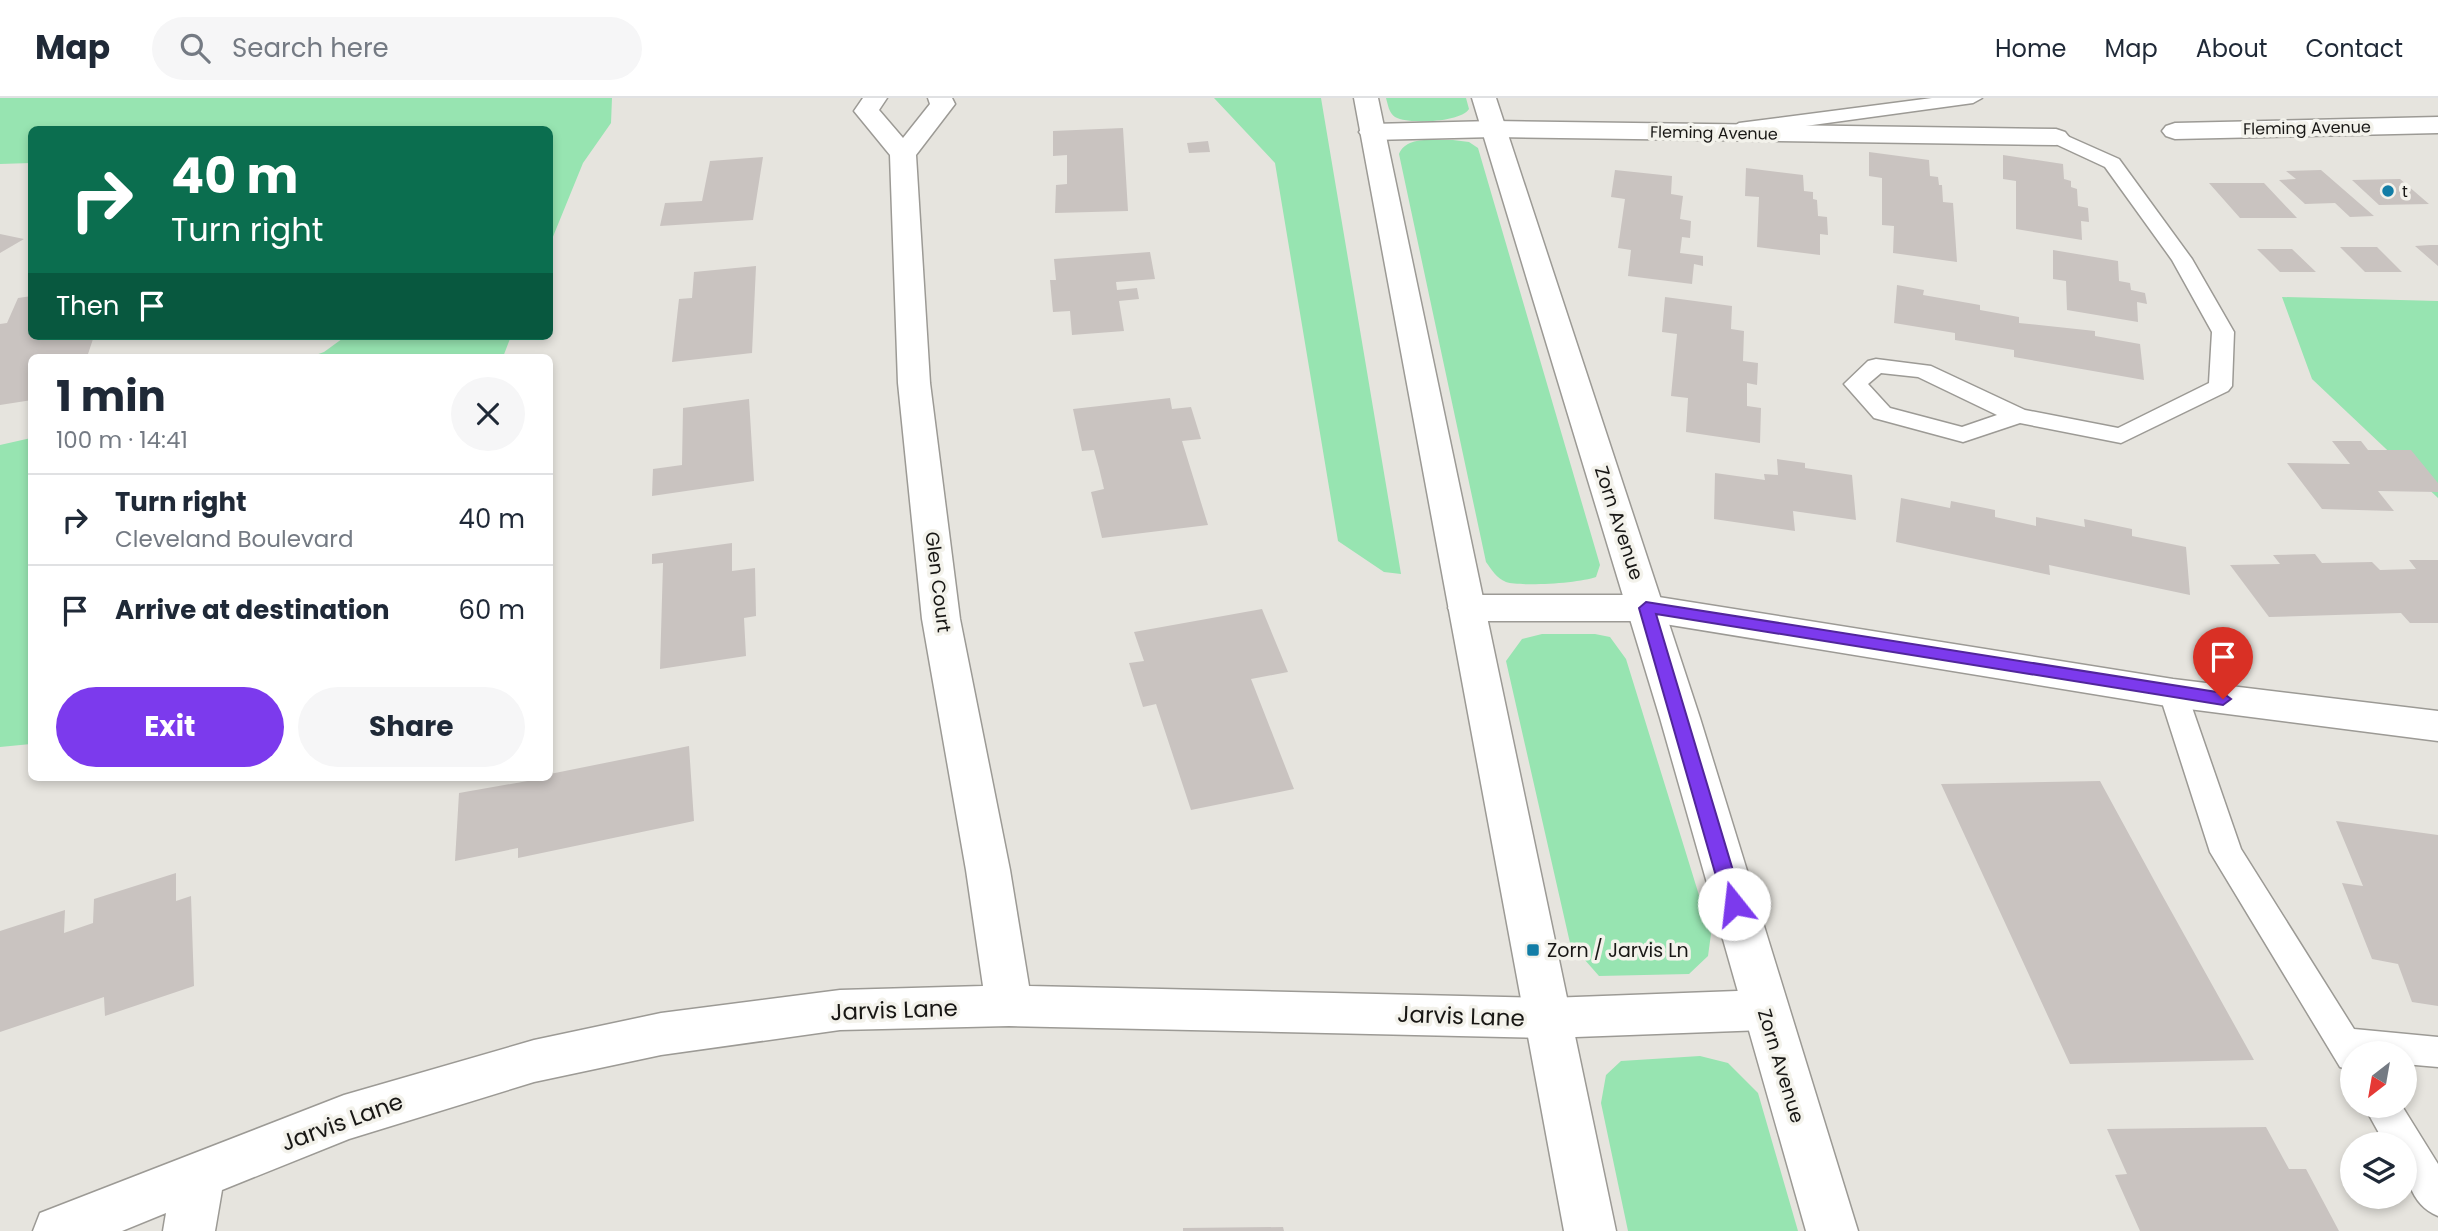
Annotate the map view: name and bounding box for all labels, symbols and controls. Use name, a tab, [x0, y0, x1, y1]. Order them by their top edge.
search box	[152, 17, 642, 80]
text: Map	[35, 24, 110, 71]
icon: search	[176, 29, 214, 67]
text: Search here	[232, 30, 389, 66]
text: Home	[1995, 32, 2067, 65]
text: Map	[2105, 32, 2158, 65]
text: About	[2196, 32, 2267, 65]
text: Contact	[2305, 32, 2403, 65]
street label: Fleming Avenue	[2243, 115, 2371, 141]
street label: Fleming Avenue	[1650, 120, 1778, 146]
text: 40 m	[171, 142, 298, 210]
icon: right	[56, 154, 147, 245]
place label: t	[2402, 180, 2408, 203]
marker: t	[2380, 183, 2396, 199]
text: Turn right	[171, 207, 323, 252]
icon: arrive	[133, 287, 171, 325]
text: Then	[56, 288, 119, 324]
text: 1 min	[56, 367, 166, 426]
button: close	[451, 377, 525, 451]
text: 100 m · 14:41	[56, 424, 188, 456]
street label: Zorn Avenue	[1588, 463, 1650, 583]
text: Turn right	[115, 484, 247, 520]
icon: right	[56, 501, 94, 539]
text: 40 m	[459, 501, 525, 537]
text: Cleveland Boulevard	[115, 523, 354, 555]
street label: Glen Court	[918, 530, 958, 634]
icon: arrive	[56, 592, 94, 630]
text: Arrive at destination	[115, 592, 390, 628]
text: 60 m	[458, 592, 525, 628]
pin	[2193, 627, 2253, 699]
icon: arrive	[2204, 638, 2242, 676]
button: Exit	[56, 687, 284, 767]
button: Share	[298, 687, 525, 767]
position arrow	[1697, 867, 1771, 941]
place label: Zorn / Jarvis Ln	[1547, 937, 1689, 964]
marker: Zorn / Jarvis Ln	[1525, 942, 1541, 958]
street label: Jarvis Lane	[830, 992, 958, 1028]
street label: Jarvis Lane	[1397, 998, 1525, 1034]
street label: Zorn Avenue	[1751, 1006, 1811, 1126]
north arrow	[2340, 1041, 2417, 1118]
map controls	[2340, 1041, 2417, 1209]
street label: Jarvis Lane	[277, 1085, 407, 1159]
button: layers	[2340, 1132, 2417, 1209]

